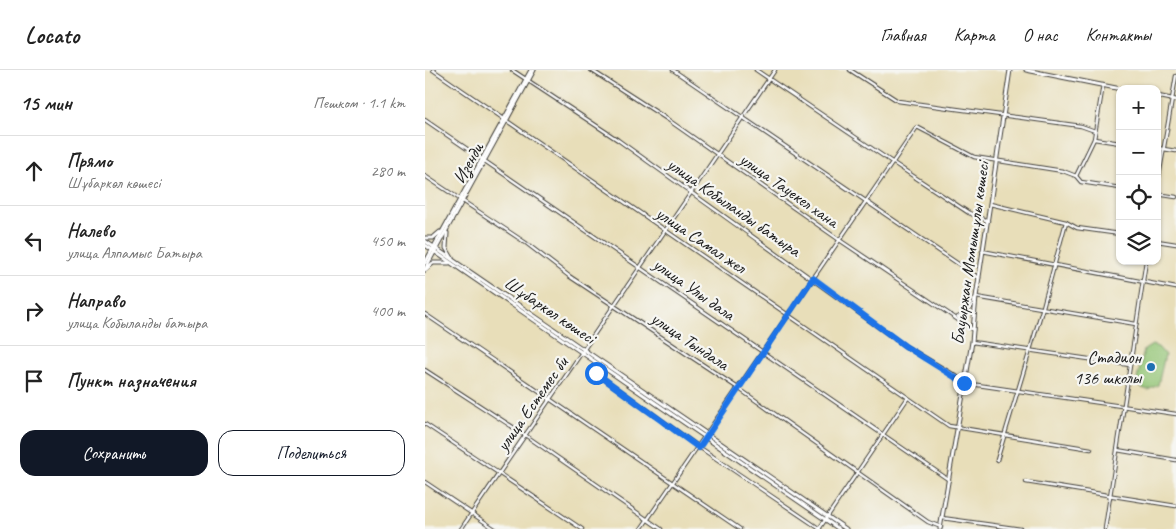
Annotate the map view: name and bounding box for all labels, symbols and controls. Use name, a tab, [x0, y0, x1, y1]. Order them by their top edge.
text: Locato	[25, 20, 79, 50]
text: Главная	[881, 24, 926, 46]
text: Карта	[954, 24, 995, 46]
text: О нас	[1023, 24, 1058, 46]
text: Контакты	[1086, 24, 1151, 46]
map controls	[1116, 85, 1161, 265]
button: +	[1116, 85, 1161, 130]
text: 15 мин	[20, 90, 72, 116]
text: Пешком · 1.1 km	[313, 93, 405, 113]
button: −	[1116, 130, 1161, 175]
street label: Изенди	[448, 138, 489, 188]
street label: улица Тауекел хана	[734, 147, 844, 233]
text: Прямо	[67, 149, 112, 173]
street label: улица Кобыланды батыра	[662, 152, 806, 262]
icon: ahead	[20, 157, 48, 185]
street label: Бауыржан Момышұлы көшесі	[946, 157, 994, 346]
text: 280 m	[371, 161, 405, 181]
text: Шұбаркөл көшесі	[67, 173, 161, 193]
button: locate	[1116, 175, 1161, 220]
street label: улица Самал жел	[651, 201, 751, 279]
text: Налево	[67, 219, 115, 243]
button: layers	[1116, 220, 1161, 265]
icon: left	[20, 227, 48, 255]
text: 450 m	[371, 231, 405, 251]
text: улица Алпамыс Батыра	[67, 243, 202, 263]
street label: улица Улы дала	[648, 252, 740, 326]
street label: Шұбаркөл көшесі	[500, 271, 602, 350]
text: Направо	[67, 289, 125, 313]
icon: right	[20, 297, 48, 325]
text: 400 m	[371, 301, 405, 321]
street label: улица Тындала	[646, 306, 735, 376]
text: улица Кобыланды батыра	[67, 313, 207, 333]
place label: Стадион 136 школы	[1074, 346, 1143, 389]
street label: улица Естемес би	[491, 351, 573, 456]
marker: Стадион 136 школы	[1145, 361, 1157, 373]
route start	[585, 362, 608, 385]
icon: arrive	[20, 367, 48, 395]
text: Пункт назначения	[67, 369, 196, 393]
route end	[953, 372, 976, 395]
button: Сохранить	[20, 430, 208, 476]
button: Поделиться	[218, 430, 405, 476]

